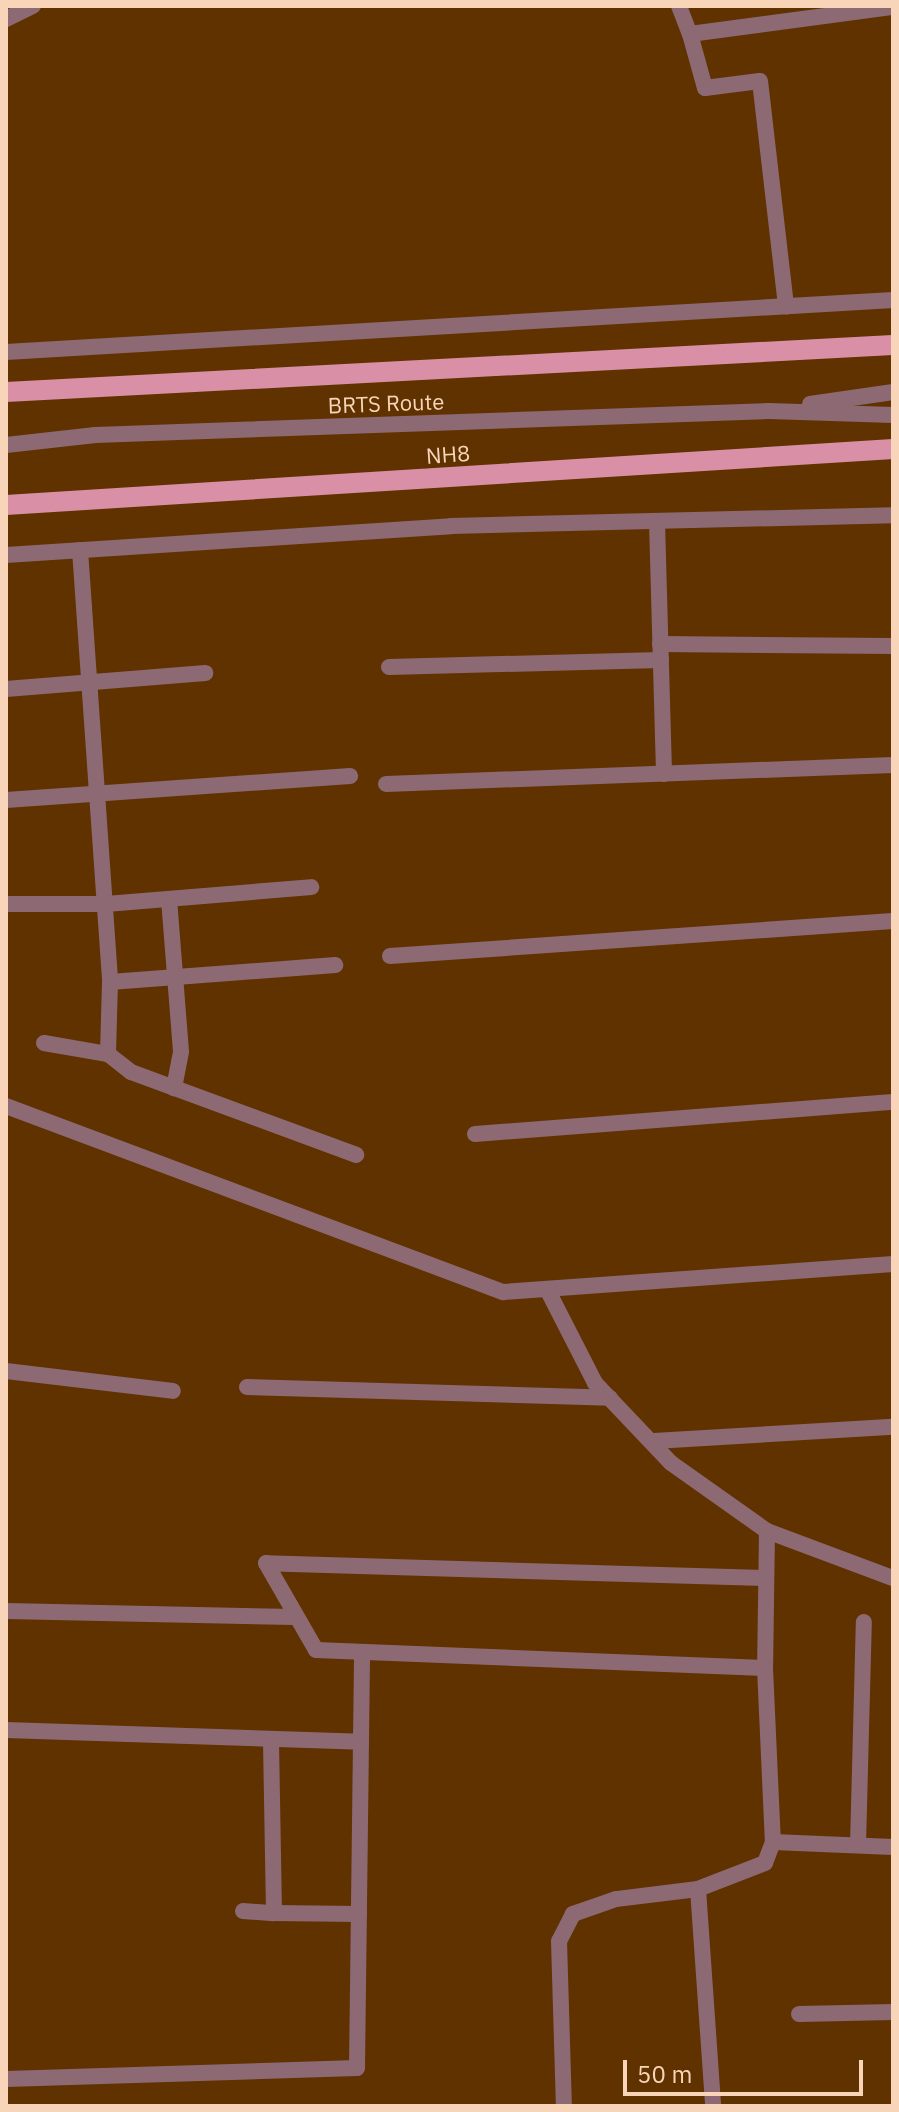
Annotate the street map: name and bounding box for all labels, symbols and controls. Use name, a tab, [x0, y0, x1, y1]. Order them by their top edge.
street label: BRTS Route	[327, 388, 445, 418]
street label: NH8	[425, 439, 471, 469]
scale bar	[627, 2044, 867, 2094]
text: 50 m	[637, 2058, 692, 2090]

